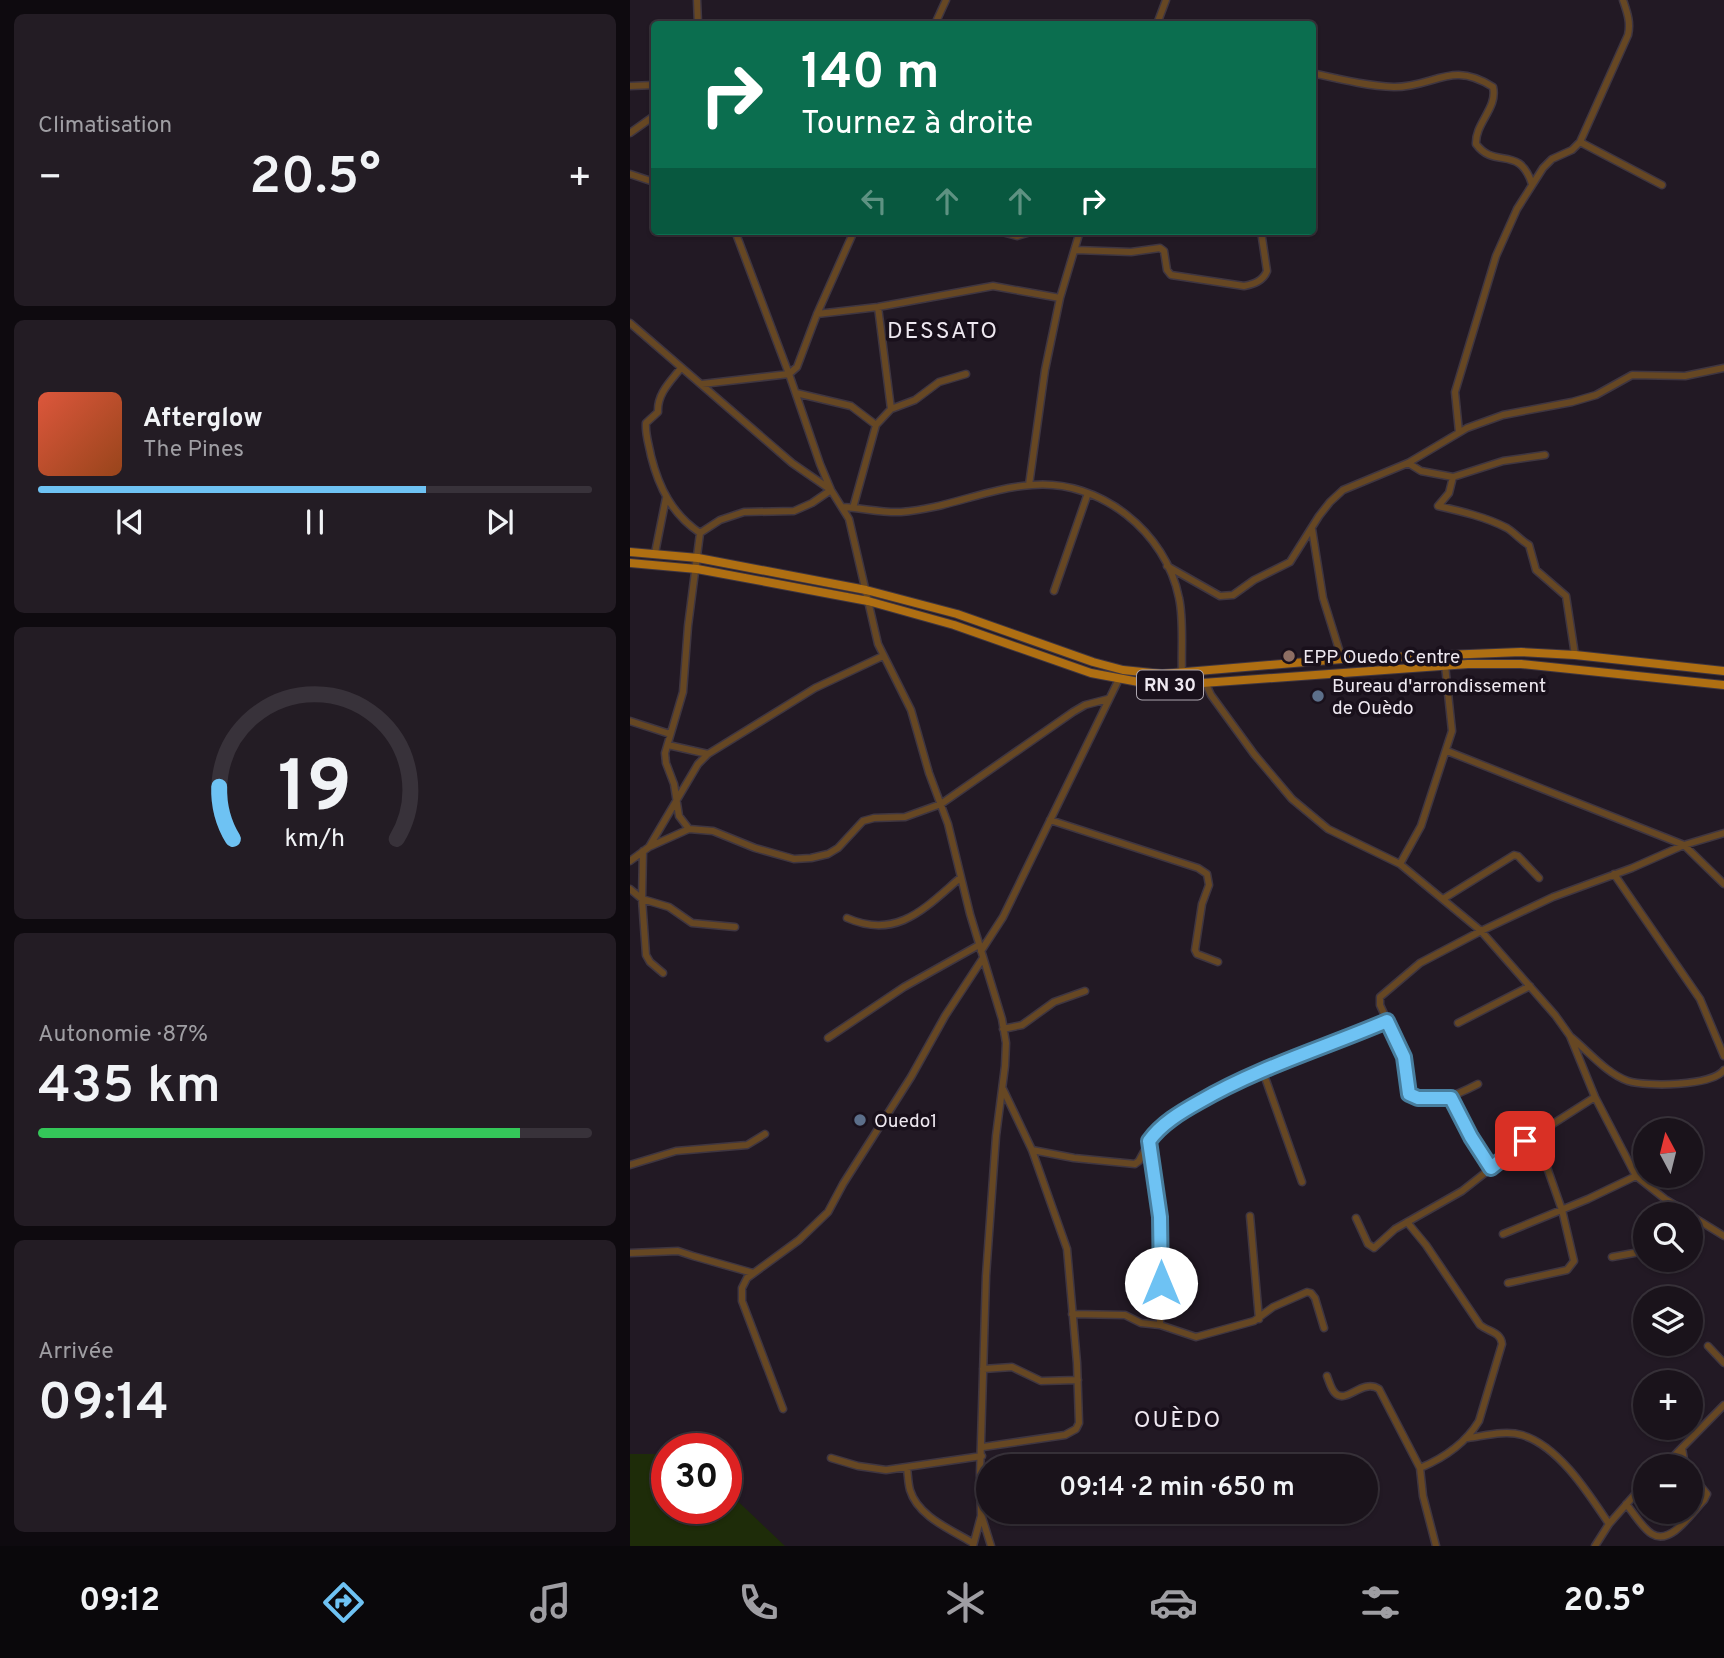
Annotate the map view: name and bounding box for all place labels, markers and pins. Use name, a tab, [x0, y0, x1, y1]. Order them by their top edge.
place label: EPP Ouedo Centre	[1303, 646, 1460, 670]
marker: EPP Ouedo Centre	[1281, 648, 1297, 664]
place label: Bureau d'arrondissement de Ouèdo	[1332, 675, 1546, 721]
marker: Bureau d'arrondissement de Ouèdo	[1310, 688, 1326, 704]
place label: Ouedo1	[874, 1110, 937, 1134]
pin	[1495, 1111, 1555, 1171]
marker: Ouedo1	[852, 1112, 868, 1128]

